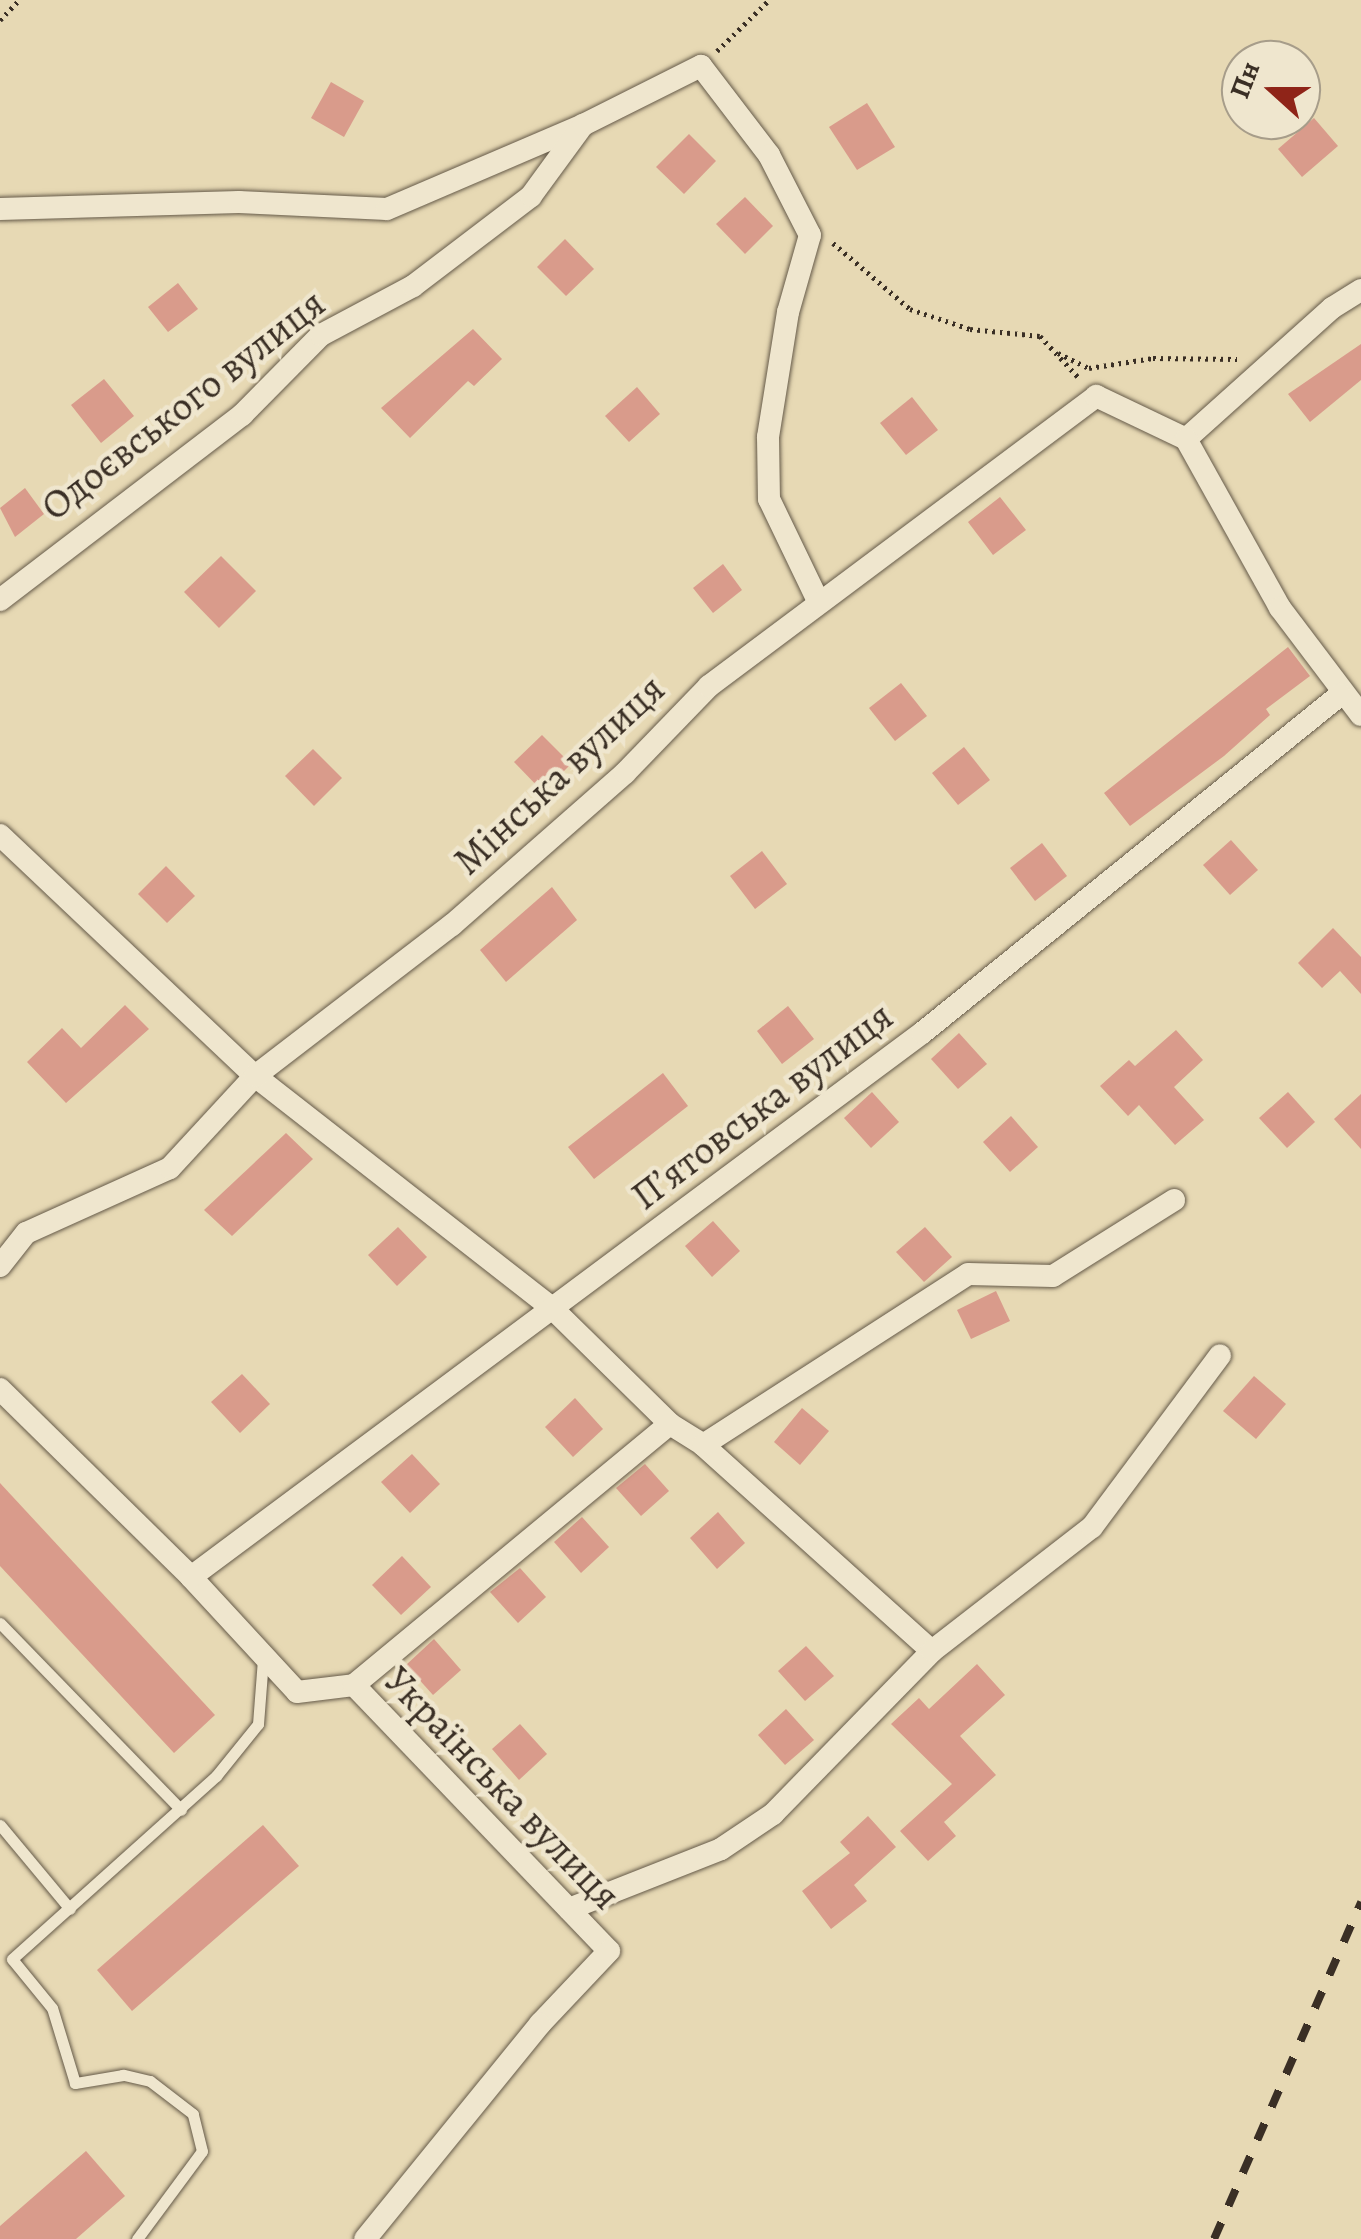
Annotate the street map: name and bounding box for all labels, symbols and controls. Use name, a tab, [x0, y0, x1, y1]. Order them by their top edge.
north arrow	[1221, 40, 1321, 140]
text: Пн	[1221, 56, 1269, 104]
street label: Одоєвського вулиця	[32, 279, 334, 531]
street label: Мінська вулиця	[443, 665, 675, 885]
street label: П’ятовська вулиця	[622, 992, 902, 1220]
street label: Українська вулиця	[374, 1656, 630, 1920]

